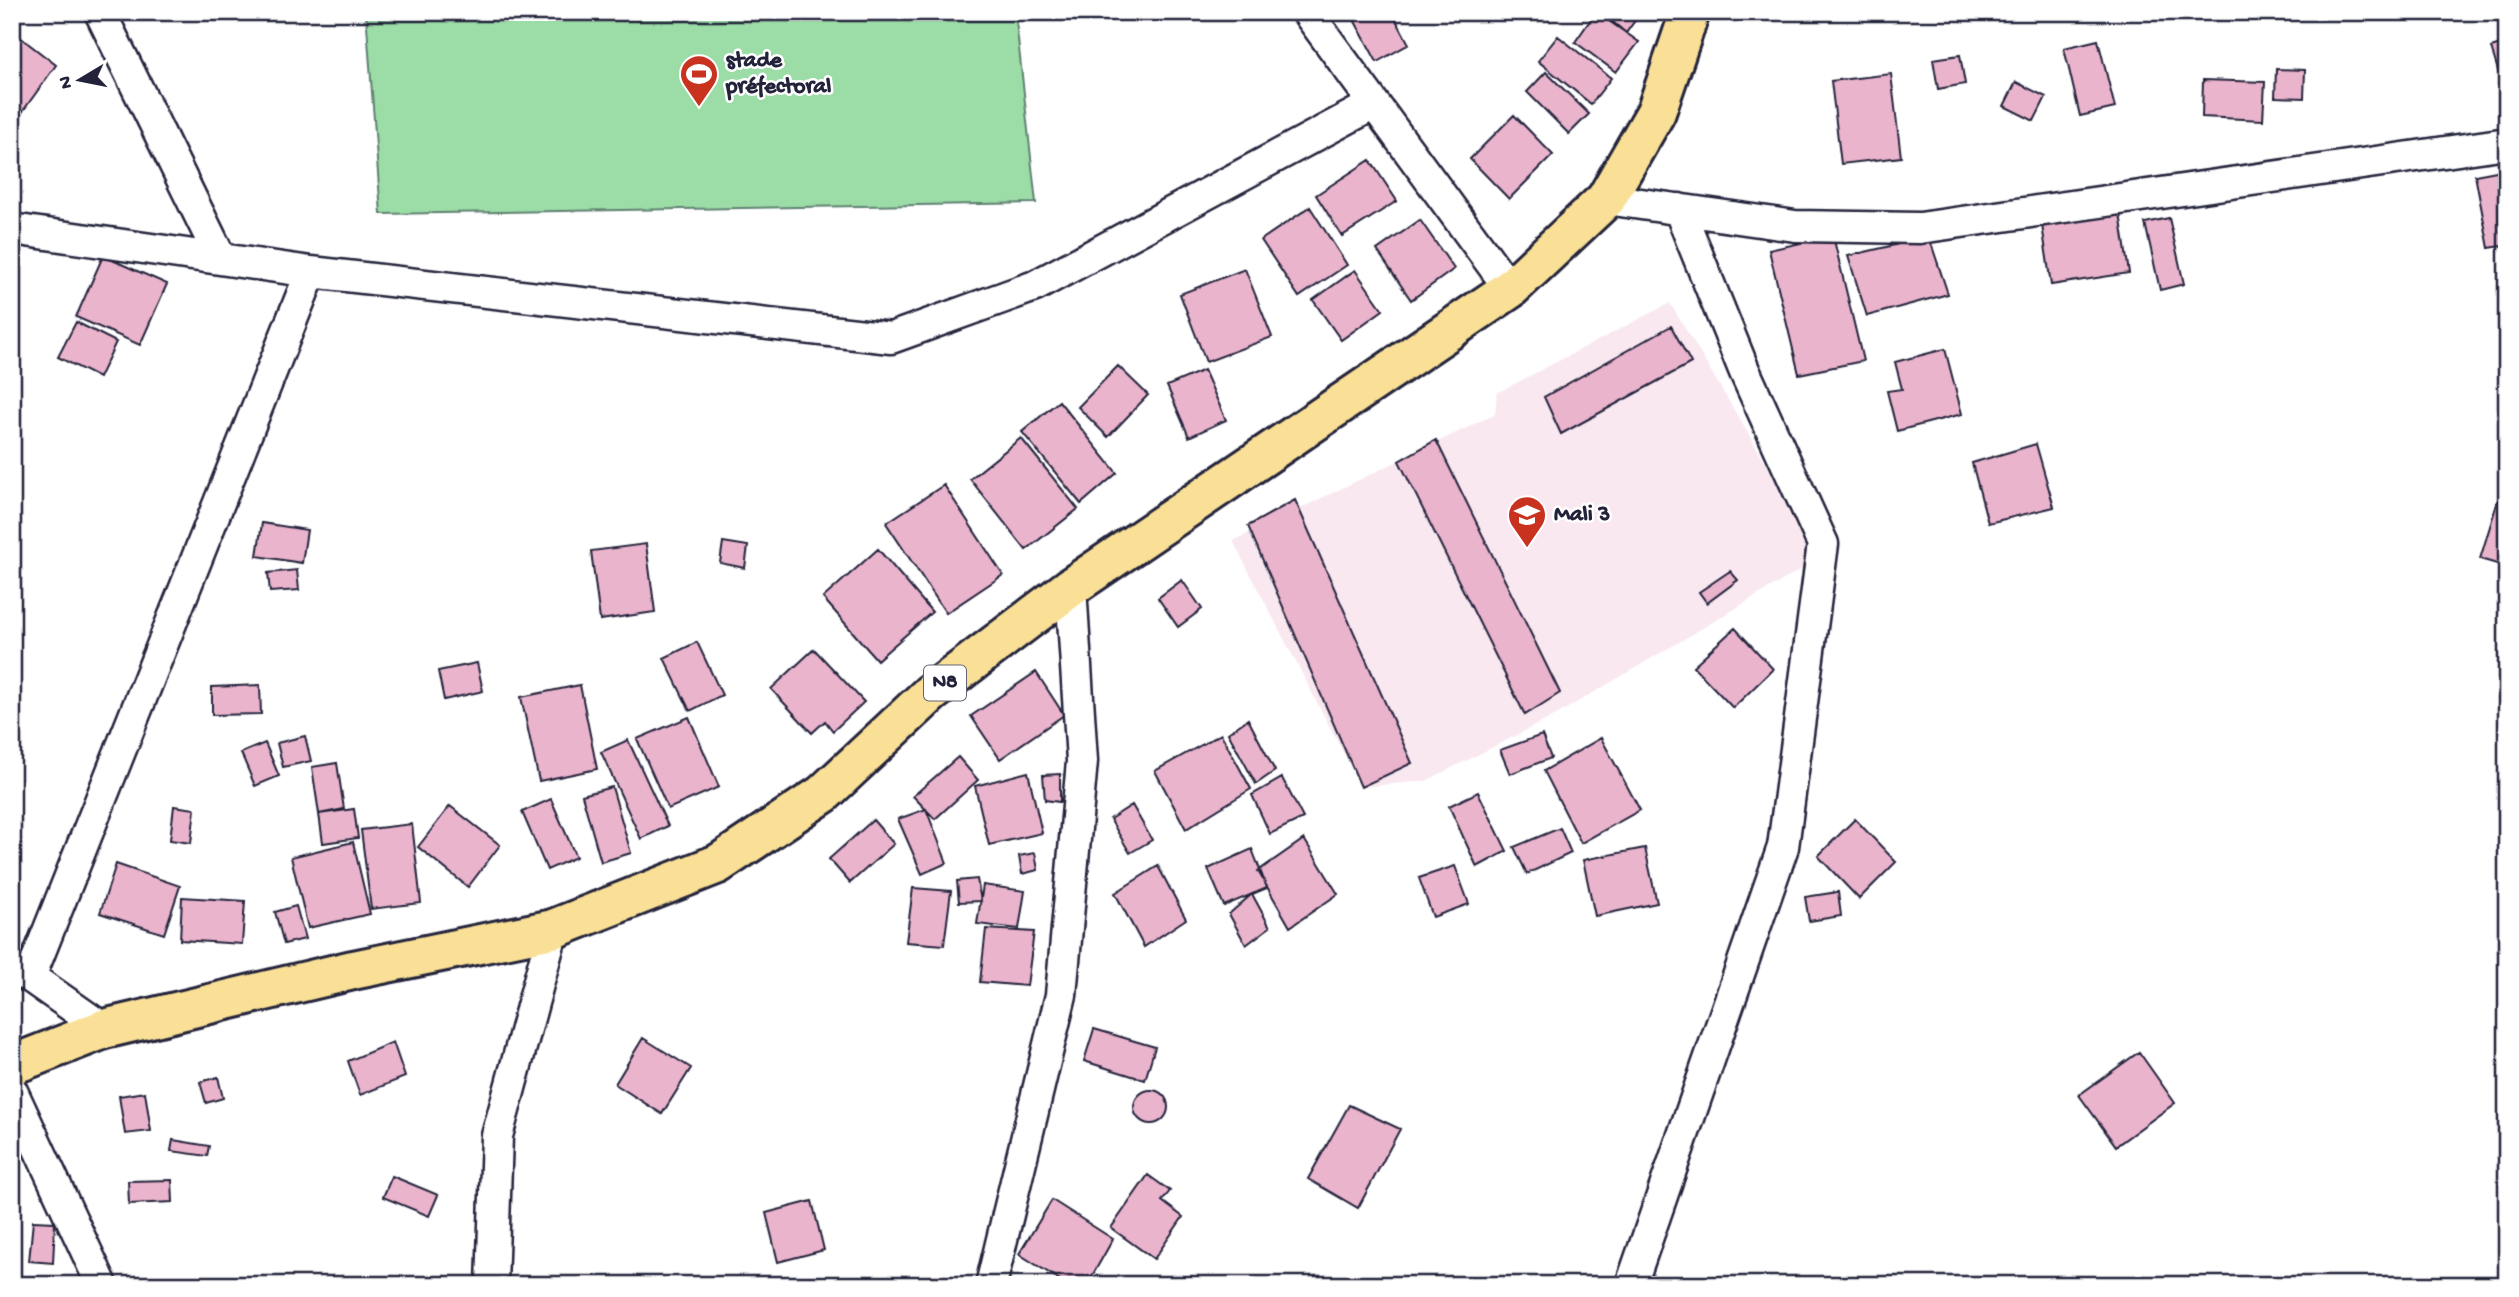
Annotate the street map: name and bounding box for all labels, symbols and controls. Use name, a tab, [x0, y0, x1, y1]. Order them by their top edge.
north arrow	[46, 46, 116, 116]
place label: stade préfectoral	[725, 48, 831, 101]
sports icon: stade préfectoral	[678, 53, 720, 108]
text: N	[54, 74, 79, 90]
school or university icon: Mali 3	[1506, 494, 1548, 549]
place label: Mali 3	[1554, 502, 1610, 529]
road number: N8	[924, 666, 966, 700]

